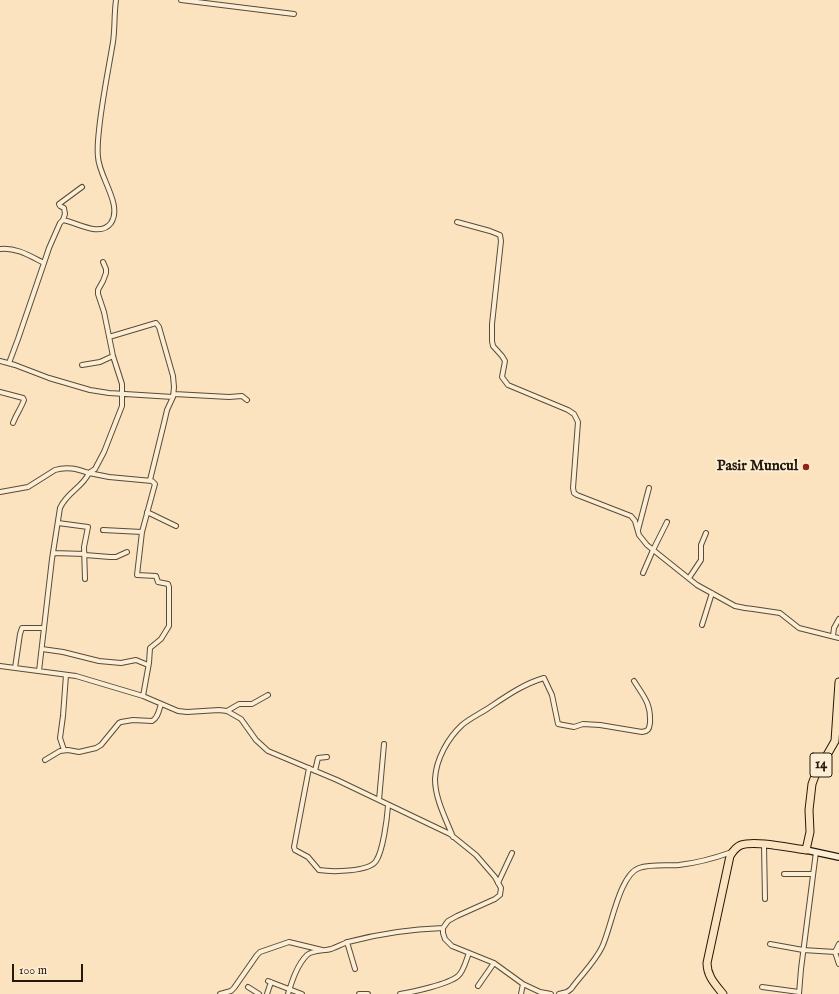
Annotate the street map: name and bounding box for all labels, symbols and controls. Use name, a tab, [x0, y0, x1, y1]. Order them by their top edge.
place label: Pasir Muncul	[717, 458, 798, 476]
marker: Pasir Muncul	[801, 462, 811, 472]
road number: 14	[810, 753, 832, 777]
scale bar	[14, 956, 85, 982]
text: 100 m	[19, 963, 47, 978]

